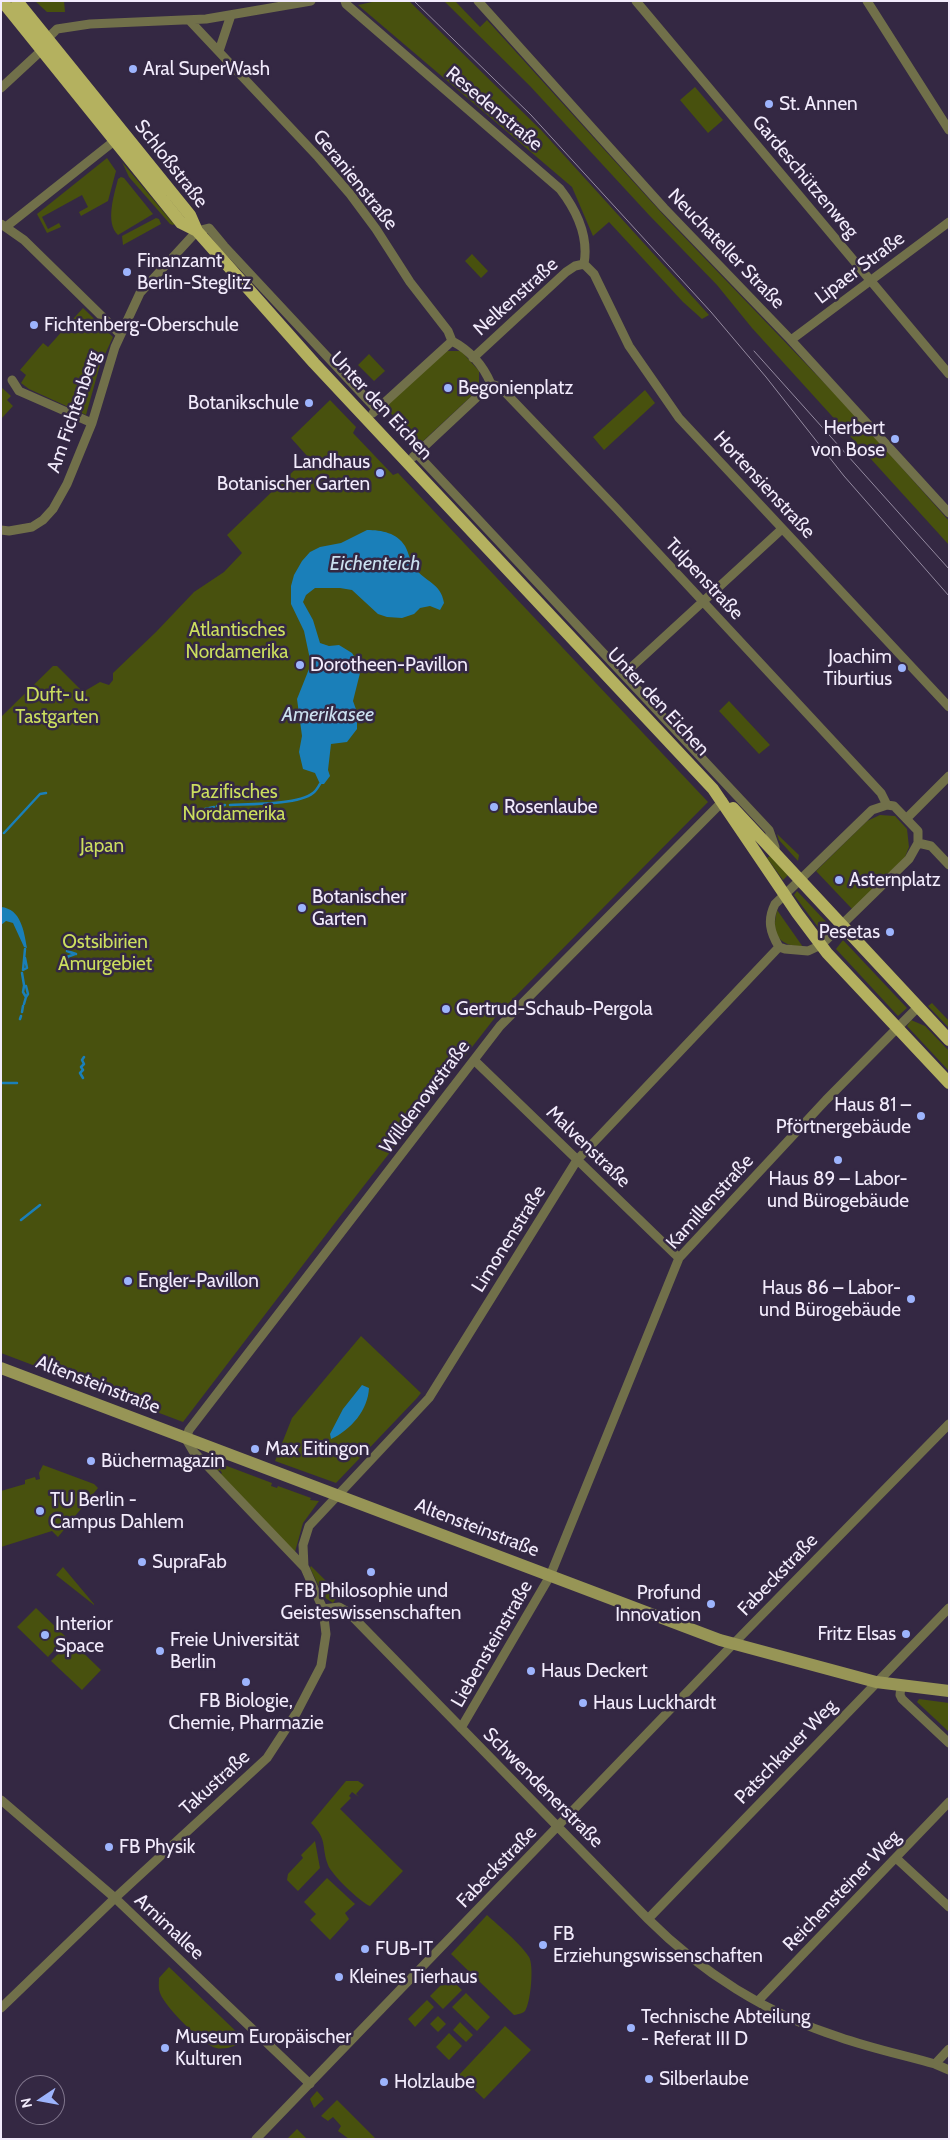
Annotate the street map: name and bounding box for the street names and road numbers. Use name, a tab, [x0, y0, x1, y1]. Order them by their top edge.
street label: Resedenstraße	[441, 62, 547, 156]
street label: Gardeschützenweg	[747, 111, 863, 243]
street label: Schloßstraße	[130, 115, 212, 213]
street label: Geranienstraße	[308, 125, 402, 235]
street label: Neuchateller Straße	[663, 184, 789, 314]
street label: Lipaer Straße	[811, 227, 909, 309]
street label: Nelkenstraße	[469, 253, 563, 341]
street label: Unter den Eichen	[325, 347, 437, 465]
street label: Am Fichtenberg	[42, 348, 106, 476]
street label: Hortensienstraße	[708, 427, 820, 543]
street label: Tulpenstraße	[660, 533, 748, 625]
street label: Unter den Eichen	[602, 643, 714, 761]
street label: Willdenowstraße	[375, 1036, 475, 1158]
street label: Malvenstraße	[541, 1101, 635, 1193]
street label: Kamillenstraße	[661, 1150, 759, 1254]
street label: Limonenstraße	[467, 1181, 551, 1297]
street label: Altensteinstraße	[33, 1351, 163, 1419]
street label: Altensteinstraße	[412, 1494, 542, 1562]
street label: Fabeckstraße	[733, 1529, 823, 1621]
street label: Liebensteinstraße	[446, 1577, 538, 1711]
street label: Patschkauer Weg	[730, 1695, 842, 1809]
street label: Schwendenerstraße	[478, 1723, 608, 1853]
street label: Takustraße	[175, 1746, 255, 1820]
street label: Fabeckstraße	[452, 1821, 542, 1913]
street label: Reichensteiner Weg	[779, 1826, 905, 1956]
street label: Arnimallee	[130, 1889, 208, 1965]

